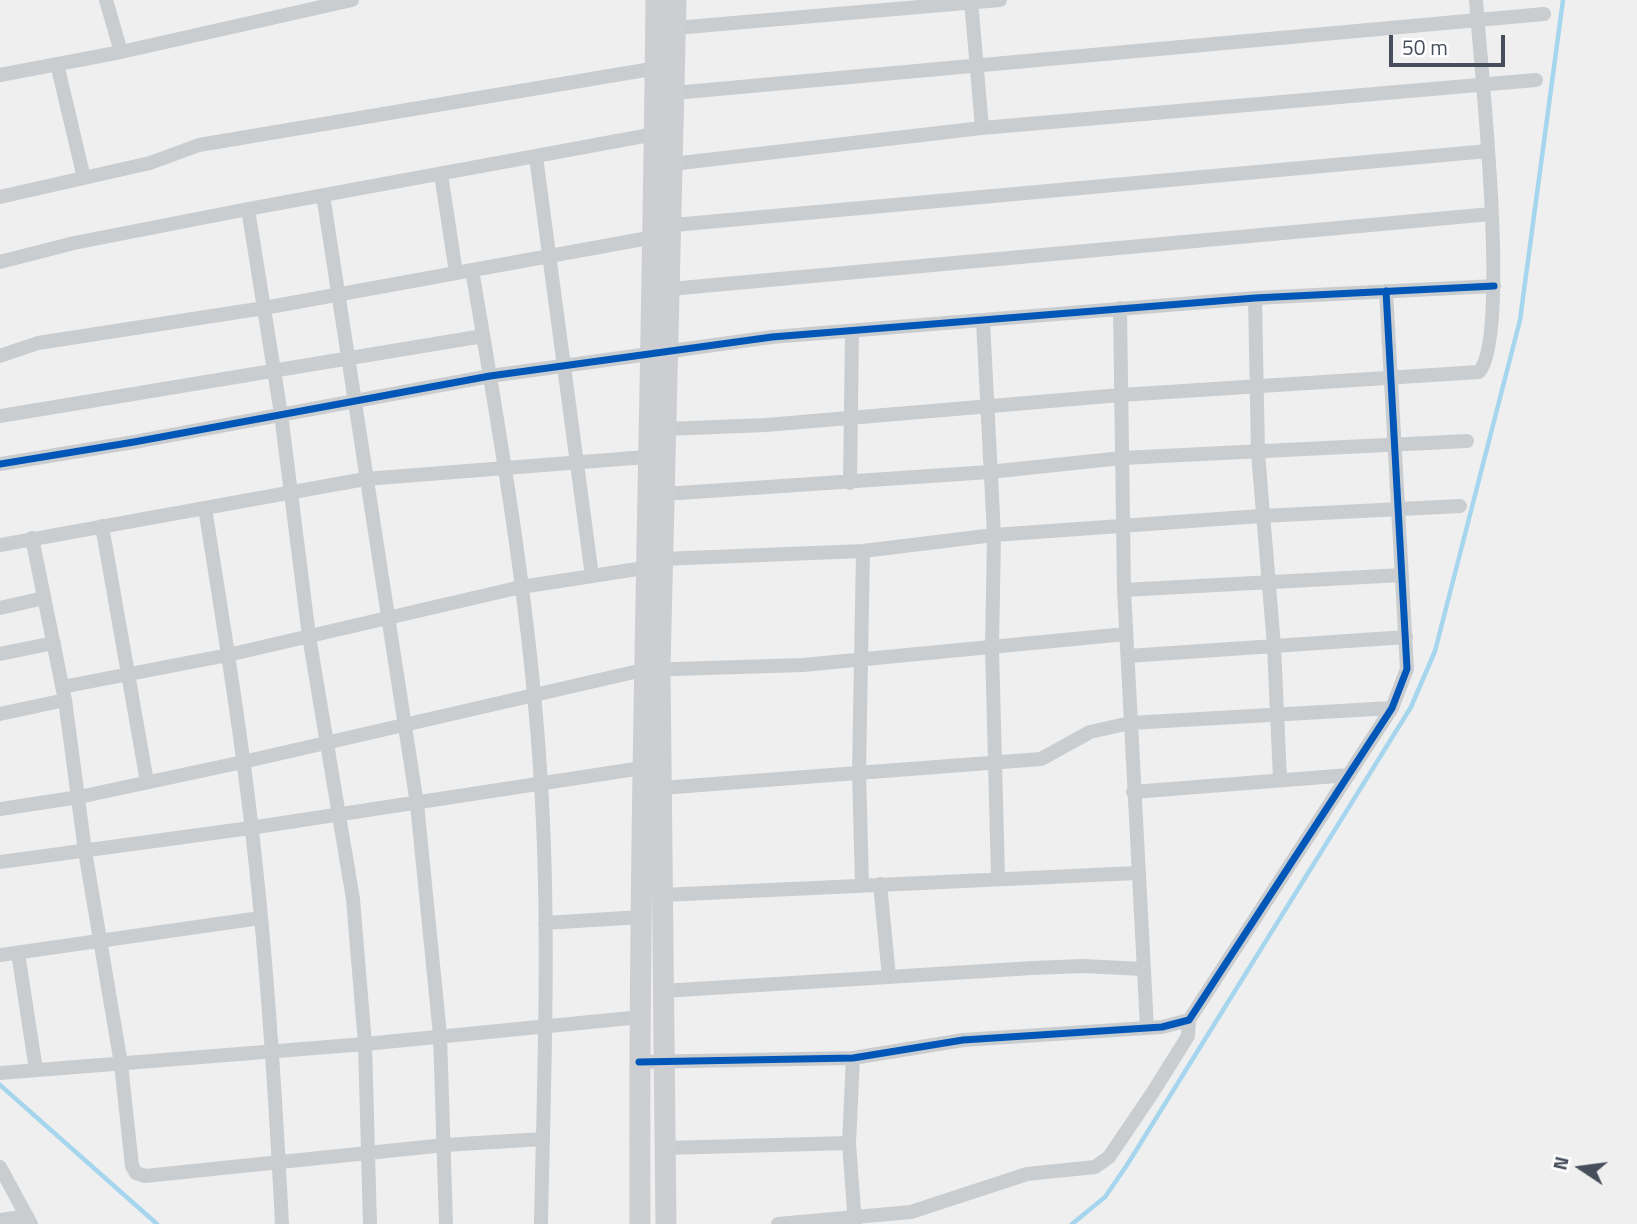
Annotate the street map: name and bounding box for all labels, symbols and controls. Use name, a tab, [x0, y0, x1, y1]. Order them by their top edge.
scale bar	[1392, 21, 1508, 65]
text: 50 m	[1402, 31, 1448, 63]
north arrow	[1546, 1133, 1616, 1203]
text: N	[1544, 1153, 1576, 1173]

